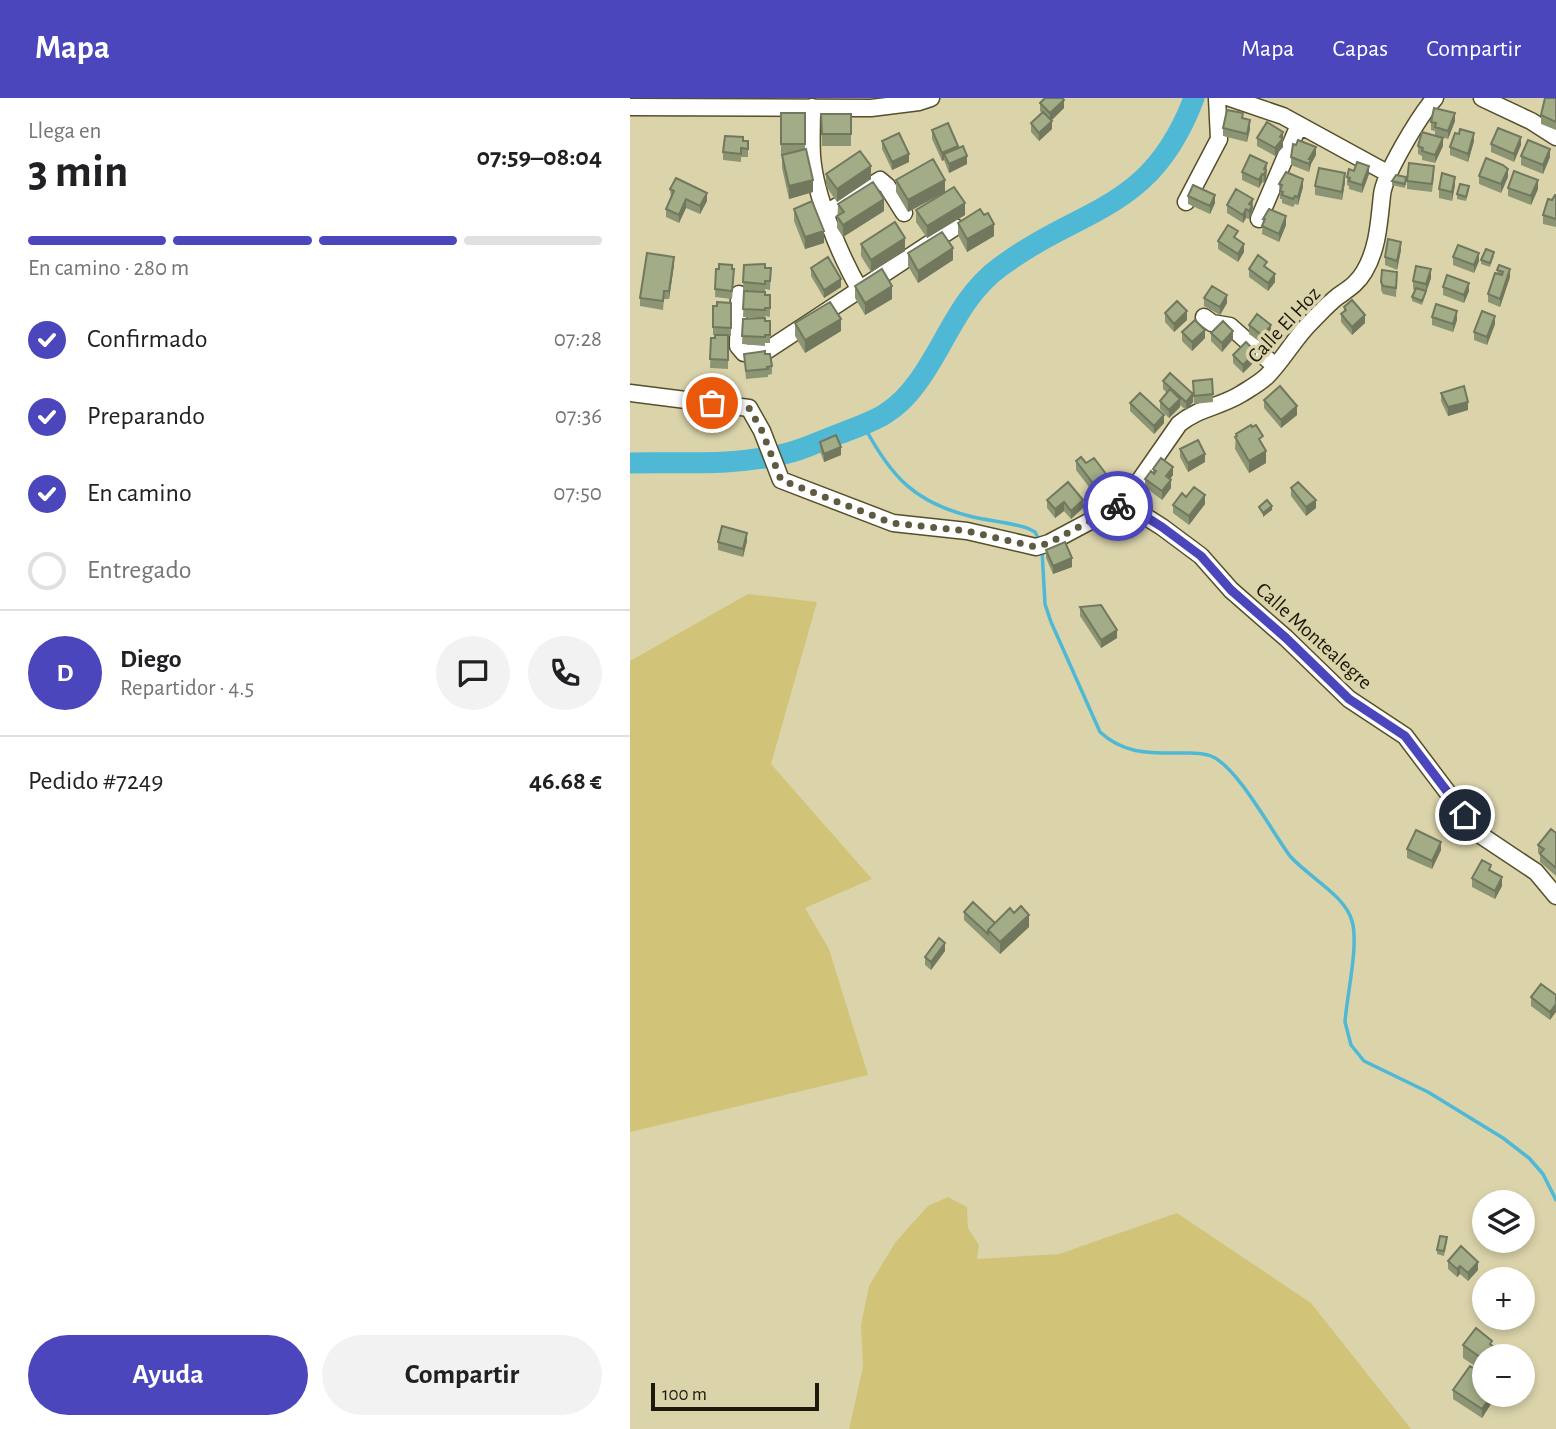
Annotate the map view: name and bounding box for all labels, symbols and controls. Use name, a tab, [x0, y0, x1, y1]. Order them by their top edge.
text: Mapa	[35, 32, 110, 65]
text: Mapa	[1241, 37, 1294, 61]
text: Capas	[1332, 37, 1388, 61]
text: Compartir	[1426, 37, 1521, 61]
text: Llega en	[28, 120, 101, 143]
text: 07:59–08:04	[477, 144, 602, 170]
text: 3 min	[28, 149, 128, 195]
text: En camino · 280 m	[28, 257, 189, 280]
street label: Calle El Hoz	[1244, 283, 1324, 367]
icon: check	[28, 321, 66, 359]
text: Confirmado	[87, 326, 208, 352]
text: 07:28	[554, 328, 602, 351]
pin	[682, 373, 742, 433]
icon: bag	[693, 384, 731, 422]
icon: check	[28, 398, 66, 436]
text: Preparando	[87, 403, 205, 429]
text: 07:36	[555, 405, 602, 428]
courier	[1083, 471, 1153, 541]
icon: check	[28, 475, 66, 513]
text: En camino	[87, 480, 192, 506]
text: 07:50	[553, 482, 602, 505]
icon: bike	[1099, 487, 1137, 525]
text: Entregado	[87, 557, 192, 583]
street label: Calle Montealegre	[1252, 579, 1376, 693]
button: chat	[436, 636, 510, 710]
button: phone	[528, 636, 602, 710]
text: Diego	[120, 646, 182, 672]
text: D	[56, 660, 74, 686]
text: Repartidor · 4.5	[120, 677, 254, 700]
text: Pedido #7249	[28, 768, 164, 794]
text: 46.68 €	[529, 768, 602, 794]
pin	[1435, 785, 1495, 845]
icon: home	[1446, 796, 1484, 834]
map controls	[1472, 1190, 1535, 1407]
button: layers	[1472, 1190, 1535, 1253]
button: +	[1472, 1267, 1535, 1330]
button: Ayuda	[28, 1335, 308, 1415]
button: Compartir	[322, 1335, 602, 1415]
button: −	[1472, 1344, 1535, 1407]
scale bar	[651, 1380, 819, 1412]
text: 100 m	[662, 1385, 707, 1404]

